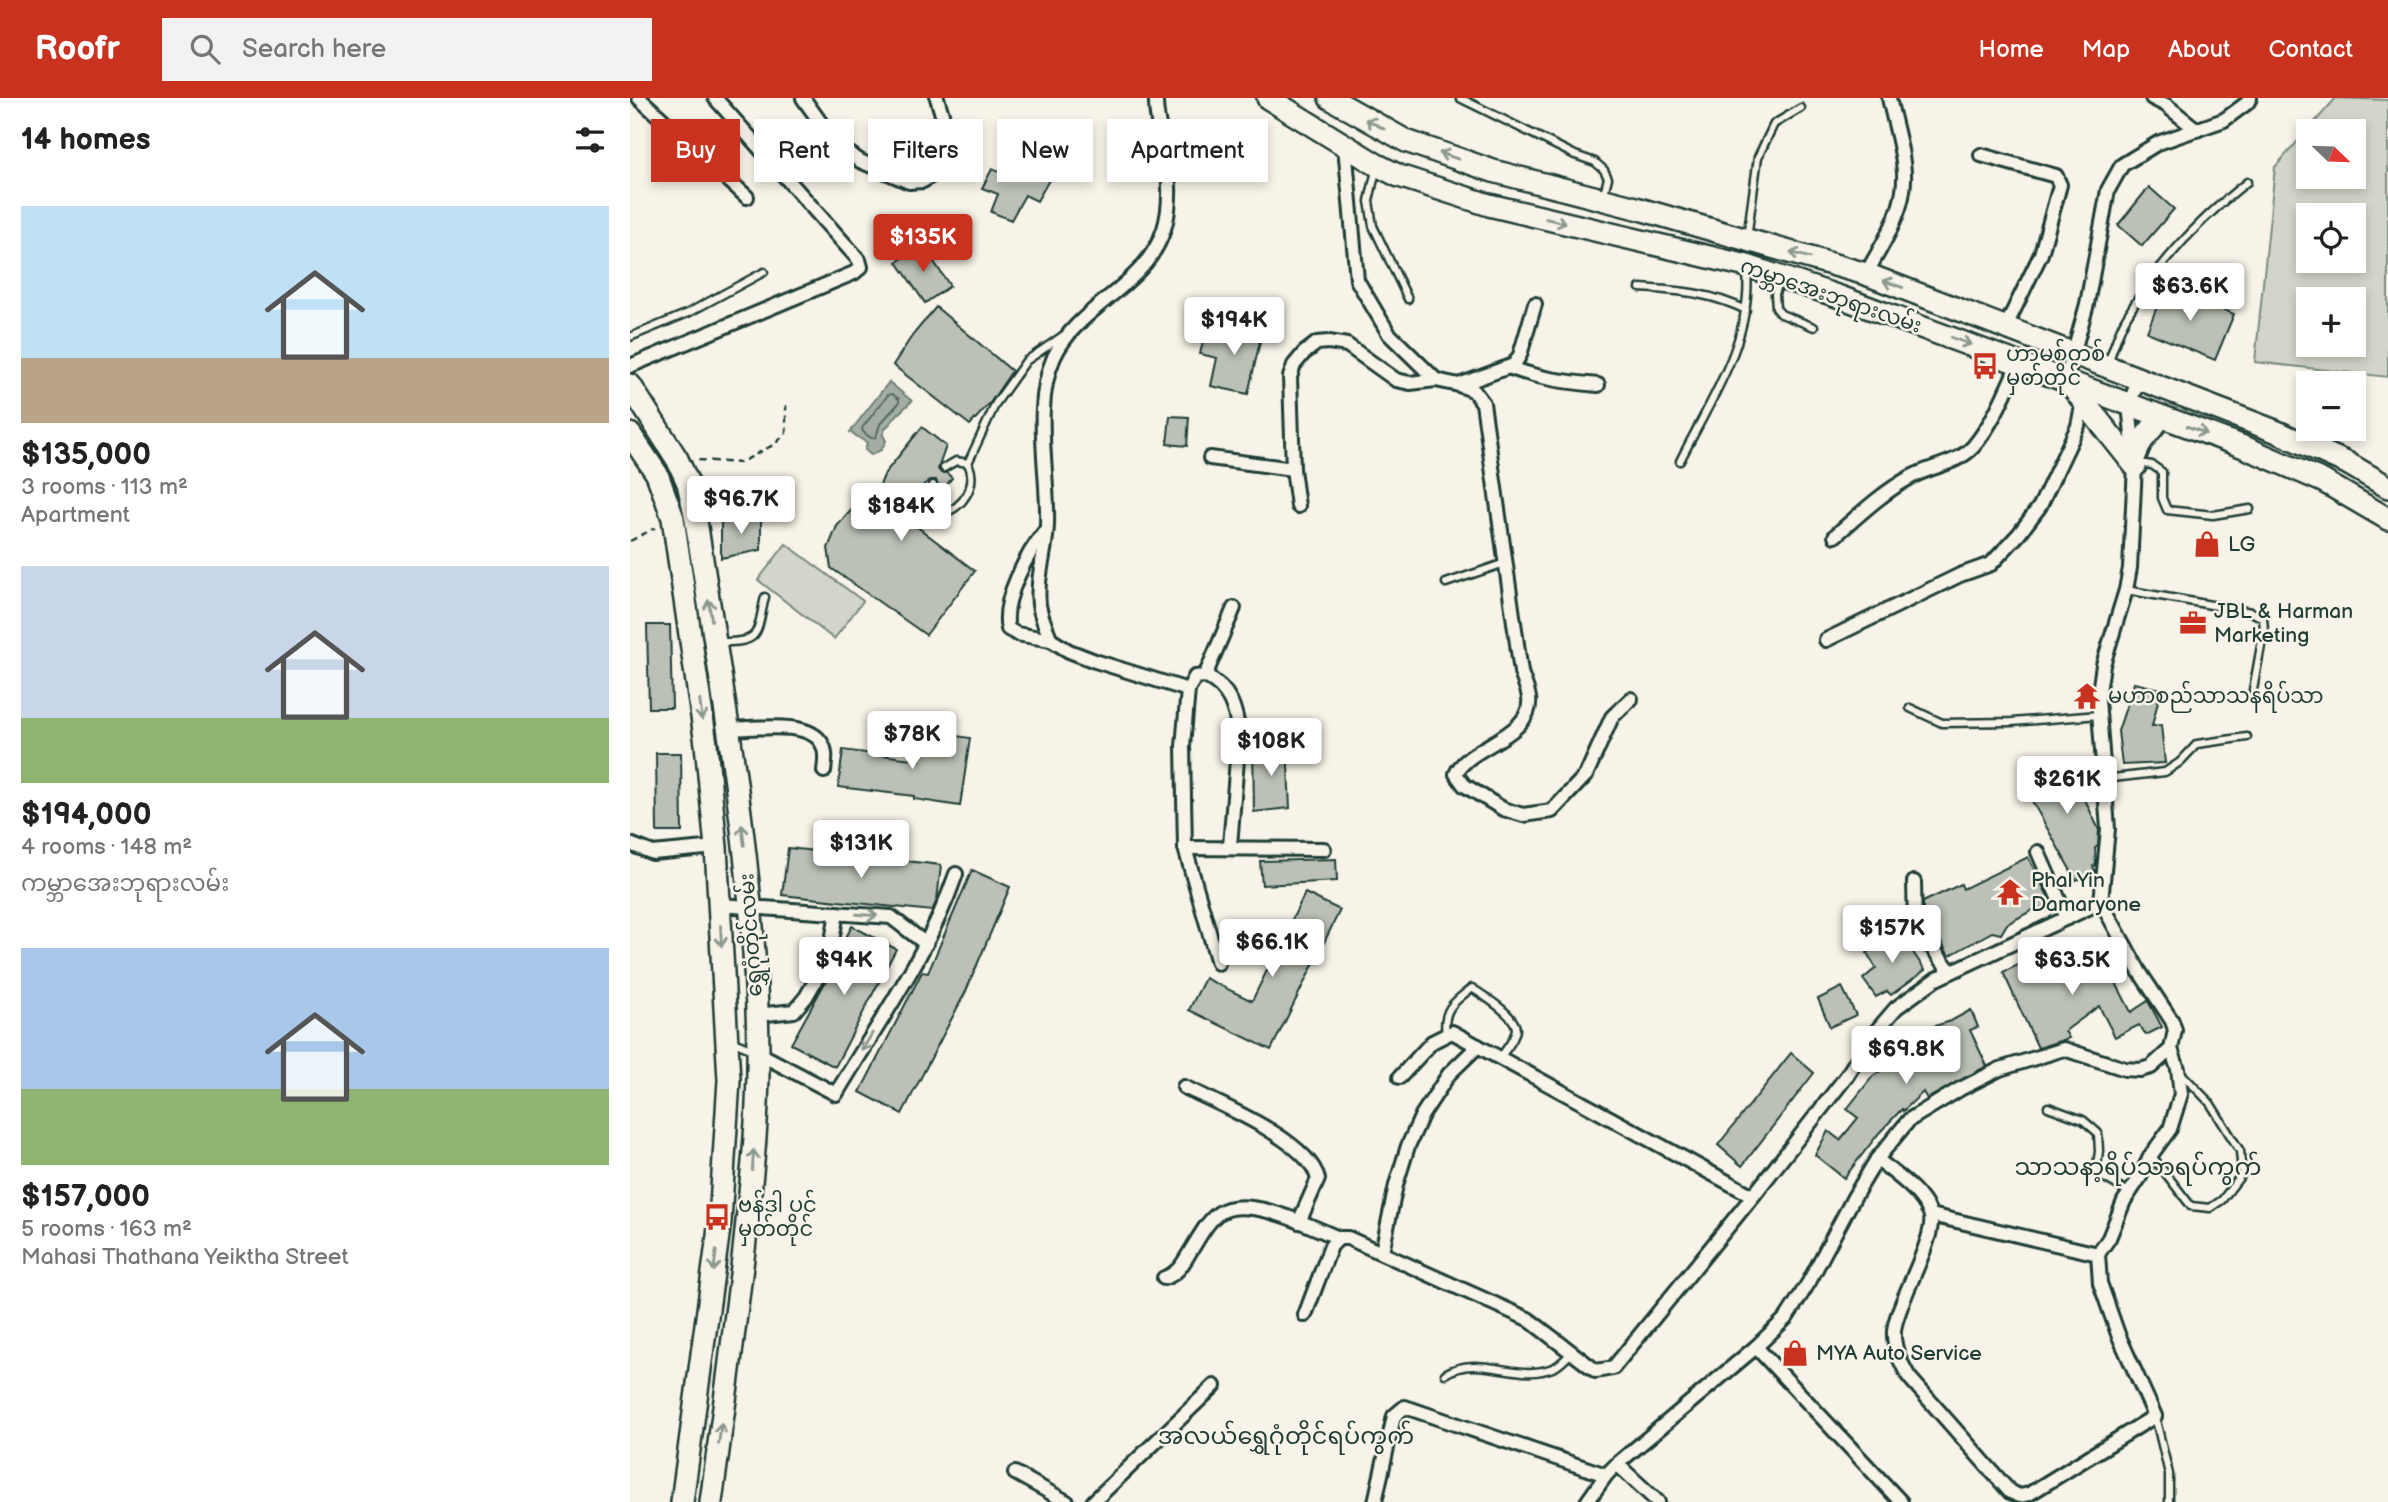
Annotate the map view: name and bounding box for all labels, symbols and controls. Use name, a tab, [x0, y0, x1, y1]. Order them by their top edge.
search box	[162, 18, 652, 81]
text: Roofr	[35, 29, 120, 69]
icon: search	[186, 30, 224, 68]
text: Search here	[242, 34, 386, 65]
text: Home	[1979, 35, 2044, 64]
text: Map	[2082, 35, 2130, 64]
text: About	[2168, 35, 2230, 64]
text: Contact	[2268, 35, 2353, 64]
one-way arrow	[1366, 117, 1386, 131]
chip: Buy	[651, 119, 740, 182]
chip: Rent	[754, 119, 854, 182]
chip: Filters	[868, 119, 983, 182]
chip: New	[997, 119, 1093, 182]
chip: Apartment	[1107, 119, 1268, 182]
north arrow	[2296, 119, 2366, 189]
map controls	[2296, 119, 2366, 441]
icon: filters	[571, 121, 609, 159]
text: 14 homes	[21, 122, 150, 158]
one-way arrow	[1439, 149, 1461, 161]
button: locate	[2296, 203, 2366, 273]
pin: $135K	[874, 214, 972, 274]
one-way arrow	[1544, 215, 1567, 228]
text: $135K	[889, 223, 957, 251]
one-way arrow	[1789, 248, 1811, 261]
street label: ကမ္ဘာအေးဘုရားလမ်း	[1736, 249, 1926, 343]
icon: home	[252, 252, 378, 378]
pin: $63.6K	[2133, 264, 2247, 323]
text: $63.6K	[2151, 272, 2229, 300]
one-way arrow	[1882, 277, 1904, 290]
button: +	[2296, 287, 2366, 357]
pin: $194K	[1185, 298, 1283, 357]
text: $194K	[1200, 306, 1268, 334]
one-way arrow	[1950, 336, 1972, 348]
place label: ဟာမစ်တစ် မှတ်တိုင်	[2006, 338, 2105, 395]
bus stop icon: ဟာမစ်တစ် မှတ်တိုင်	[1970, 351, 2000, 381]
button: −	[2296, 371, 2366, 441]
one-way arrow	[2185, 425, 2207, 438]
text: $135,000	[21, 437, 151, 473]
text: 3 rooms · 113 m²	[21, 473, 188, 501]
pin: $96.7K	[684, 476, 798, 536]
pin: $184K	[852, 484, 950, 543]
text: $96.7K	[703, 485, 779, 513]
text: $184K	[867, 492, 935, 520]
text: Apartment	[21, 501, 130, 529]
shop icon: LG	[2192, 529, 2222, 559]
place label: LG	[2228, 532, 2255, 557]
one-way arrow	[703, 599, 716, 622]
place label: JBL & Harman Marketing	[2214, 599, 2353, 648]
office icon: JBL & Harman Marketing	[2178, 608, 2208, 638]
icon: home	[252, 612, 378, 738]
place label: မဟာစည်သာသနရိပ်သာ	[2108, 680, 2324, 713]
temple icon: မဟာစည်သာသနရိပ်သာ	[2072, 681, 2102, 711]
one-way arrow	[695, 698, 708, 721]
pin: $78K	[871, 712, 953, 771]
pin: $108K	[1222, 718, 1320, 778]
text: $78K	[883, 720, 941, 748]
text: $108K	[1237, 727, 1305, 755]
pin: $261K	[2018, 756, 2116, 816]
text: $261K	[2033, 765, 2101, 793]
text: $194,000	[21, 797, 151, 833]
pin: $131K	[812, 820, 910, 880]
one-way arrow	[737, 824, 750, 847]
text: $131K	[829, 829, 893, 857]
text: 4 rooms · 148 m²	[21, 833, 192, 861]
place label: Phal Yin Damaryone	[2031, 868, 2141, 917]
text: ကမ္ဘာအေးဘုရားလမ်း	[21, 870, 229, 898]
street label: ရွှေဂုံတိုင်လမ်း	[730, 872, 772, 998]
temple icon: Phal Yin Damaryone	[1995, 877, 2025, 907]
pin: $157K	[1843, 906, 1941, 965]
one-way arrow	[855, 909, 878, 922]
text: $157K	[1859, 914, 1925, 942]
pin: $66.1K	[1215, 920, 1329, 979]
one-way arrow	[715, 925, 728, 948]
text: $66.1K	[1235, 928, 1309, 956]
pin: $94K	[803, 937, 885, 997]
pin: $63.5K	[2015, 937, 2129, 997]
text: $94K	[815, 946, 873, 974]
text: $63.5K	[2034, 946, 2110, 974]
icon: home	[252, 994, 378, 1120]
pin: $69.8K	[1849, 1026, 1963, 1086]
one-way arrow	[860, 1032, 874, 1052]
text: $69.8K	[1867, 1035, 1945, 1063]
one-way arrow	[747, 1149, 760, 1172]
district label: သာသနာ့ရိပ်သာရပ်ကွက်	[2014, 1151, 2262, 1186]
text: $157,000	[21, 1179, 150, 1215]
place label: ဗန်ဒါ ပင် မှတ်တိုင်	[738, 1189, 817, 1246]
bus stop icon: ဗန်ဒါ ပင် မှတ်တိုင်	[702, 1202, 732, 1232]
text: 5 rooms · 163 m²	[21, 1215, 192, 1243]
text: Mahasi Thathana Yeiktha Street	[21, 1243, 349, 1271]
one-way arrow	[708, 1249, 721, 1272]
shop icon: MYA Auto Service	[1780, 1338, 1810, 1368]
place label: MYA Auto Service	[1816, 1341, 1982, 1366]
district label: အလယ်ရွှေဂုံတိုင်ရပ်ကွက်	[1158, 1420, 1414, 1455]
one-way arrow	[714, 1424, 727, 1446]

